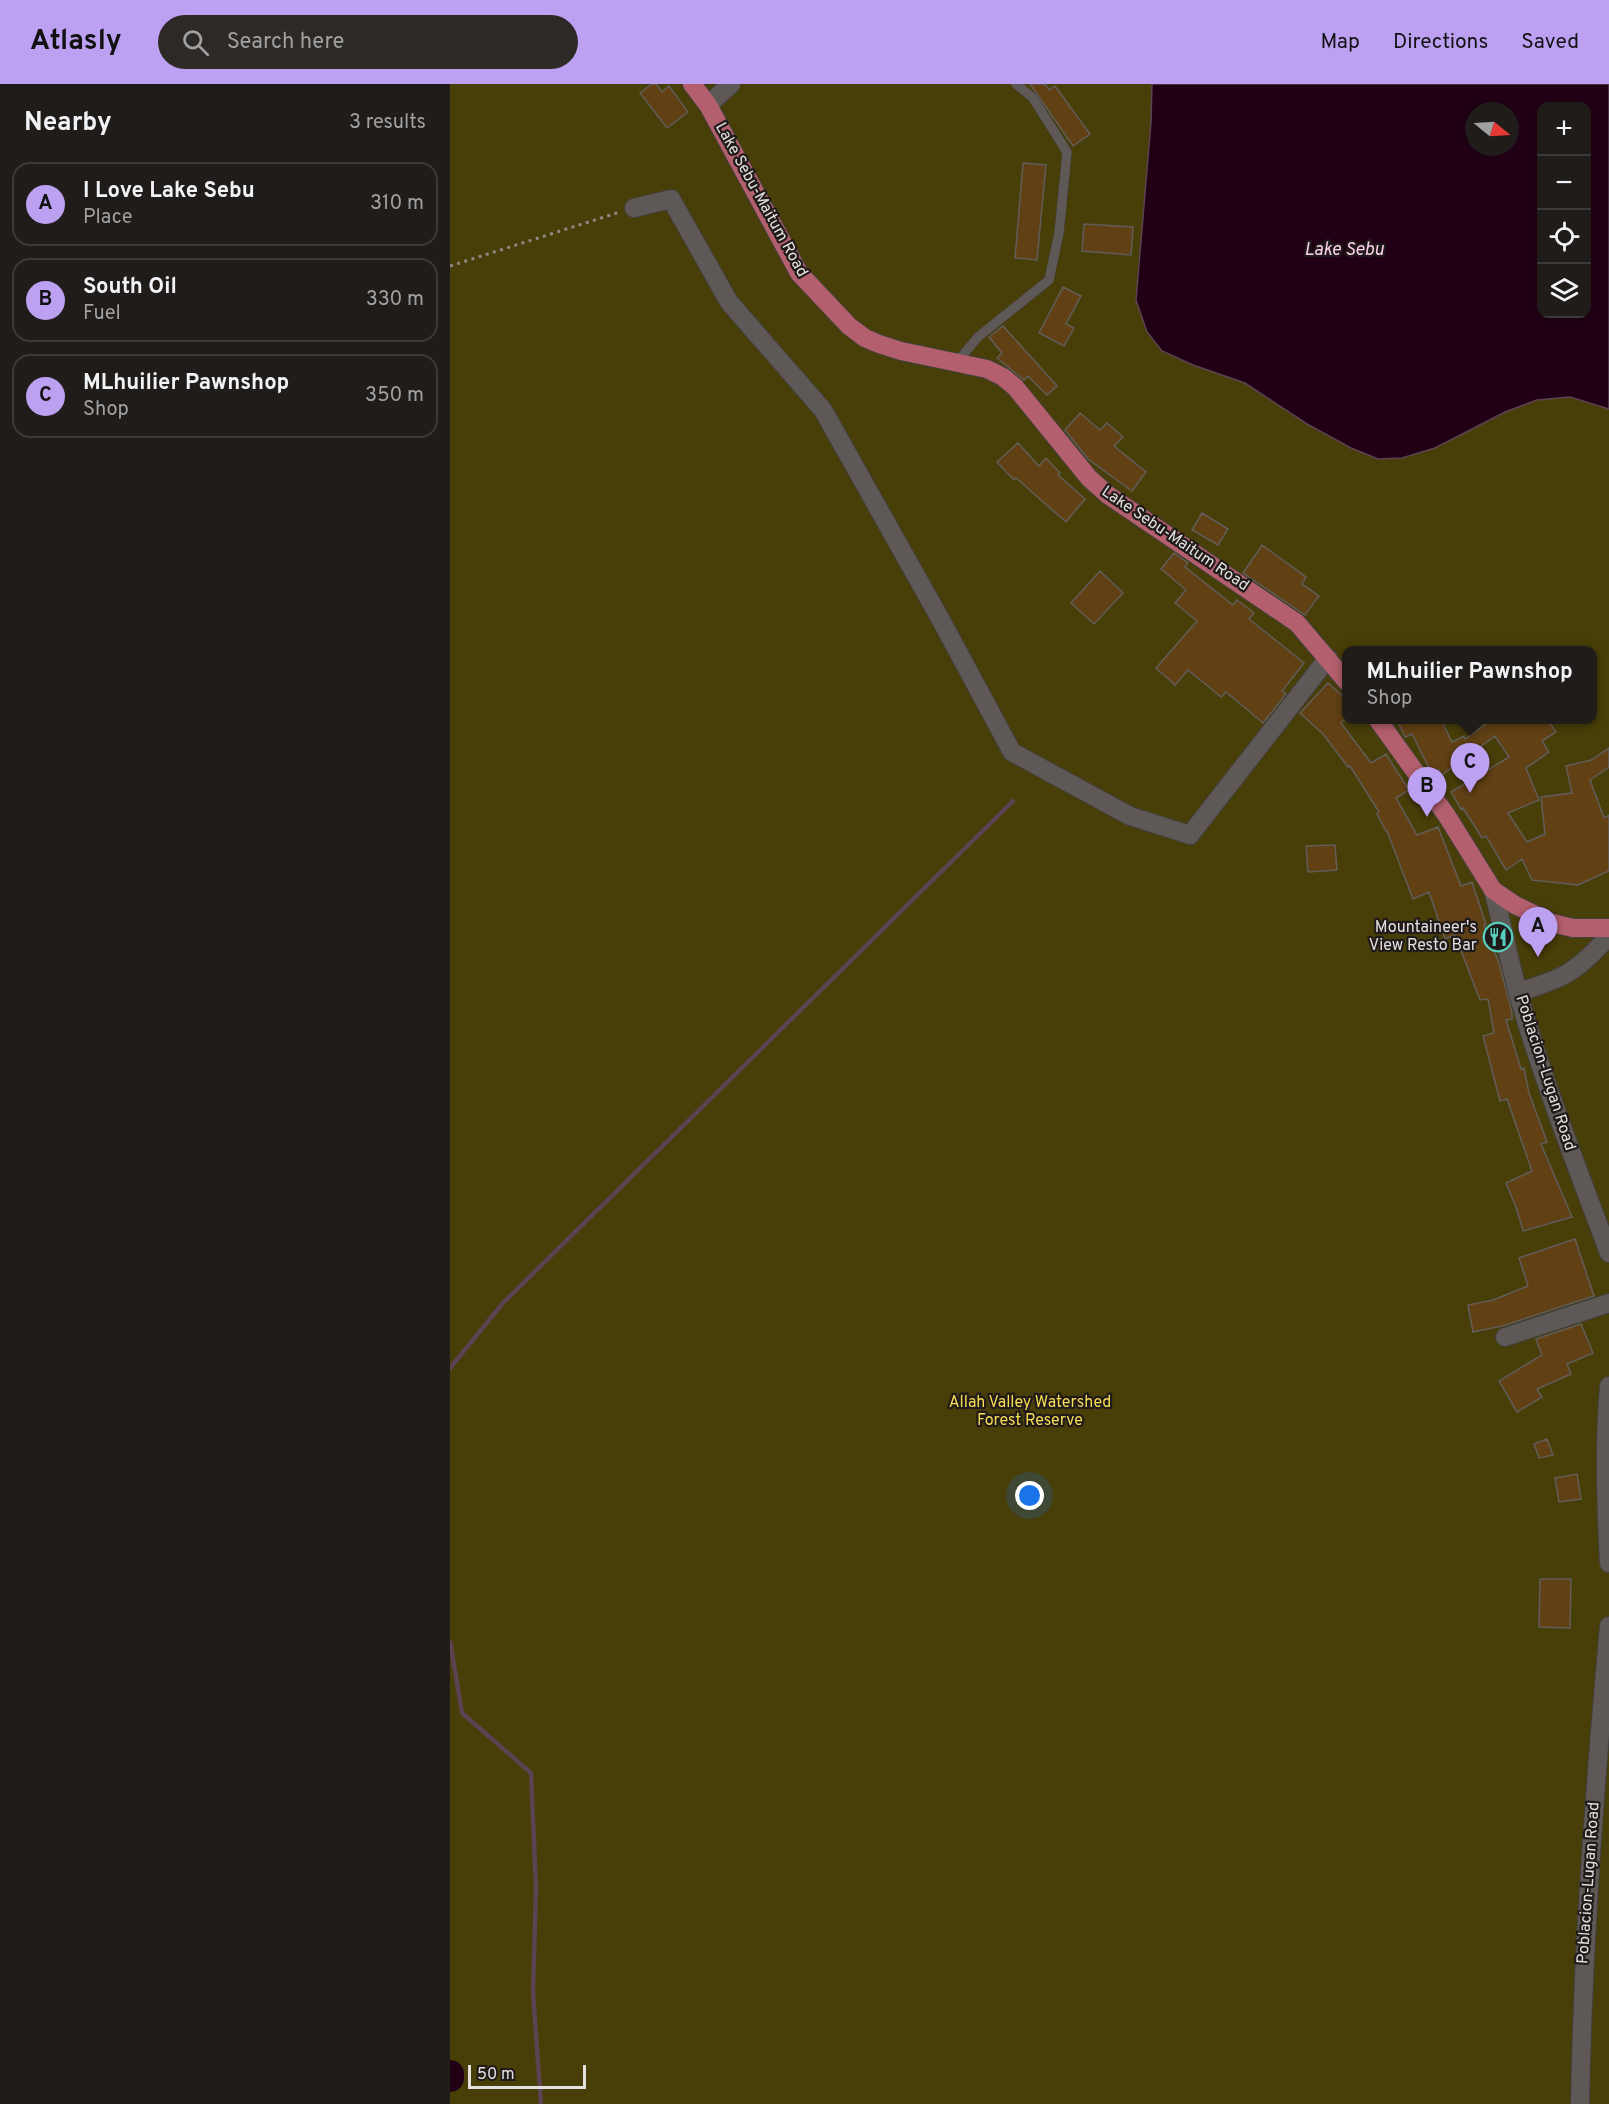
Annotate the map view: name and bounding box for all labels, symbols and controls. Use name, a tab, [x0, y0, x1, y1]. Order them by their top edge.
search box	[158, 15, 578, 69]
text: Atlasly	[30, 24, 122, 60]
icon: search	[179, 26, 212, 59]
text: Search here	[227, 29, 344, 56]
text: Map	[1320, 29, 1360, 56]
text: Directions	[1393, 29, 1488, 56]
text: Saved	[1521, 29, 1579, 56]
north arrow	[1465, 102, 1519, 156]
map controls	[1537, 102, 1591, 318]
button: +	[1537, 102, 1591, 156]
text: Nearby	[24, 107, 112, 140]
text: 3 results	[349, 110, 426, 136]
street label: Lake Sebu-Maitum Road	[710, 119, 812, 281]
button: −	[1537, 156, 1591, 210]
text: I Love Lake Sebu	[83, 178, 255, 205]
text: A	[38, 191, 53, 217]
text: 310 m	[370, 191, 424, 217]
text: Place	[83, 205, 133, 231]
button: locate	[1537, 210, 1591, 264]
water label: Lake Sebu	[1304, 239, 1384, 262]
button: layers	[1537, 264, 1591, 318]
text: South Oil	[83, 274, 177, 301]
text: B	[39, 287, 52, 313]
text: 330 m	[366, 287, 424, 313]
text: Fuel	[83, 301, 121, 327]
text: MLhuilier Pawnshop	[83, 370, 289, 397]
text: C	[39, 383, 52, 409]
text: 350 m	[365, 383, 424, 409]
text: Shop	[83, 397, 129, 423]
street label: Lake Sebu-Maitum Road	[1097, 482, 1253, 596]
popup	[1342, 646, 1597, 724]
text: MLhuilier Pawnshop	[1366, 659, 1573, 686]
text: Shop	[1366, 686, 1412, 712]
pin: C	[1450, 744, 1490, 793]
pin: B	[1408, 768, 1446, 817]
pin: A	[1518, 908, 1558, 957]
place label: Mountaineer's View Resto Bar	[1369, 918, 1477, 956]
restaurant icon: Mountaineer's View Resto Bar	[1482, 921, 1514, 953]
street label: Poblacion-Lugan Road	[1510, 993, 1580, 1153]
park label: Allah Valley Watershed Forest Reserve	[949, 1393, 1111, 1431]
your location	[1015, 1481, 1044, 1510]
street label: Poblacion-Lugan Road	[1573, 1801, 1605, 1965]
scale bar	[468, 2062, 586, 2090]
text: 50 m	[477, 2065, 515, 2085]

